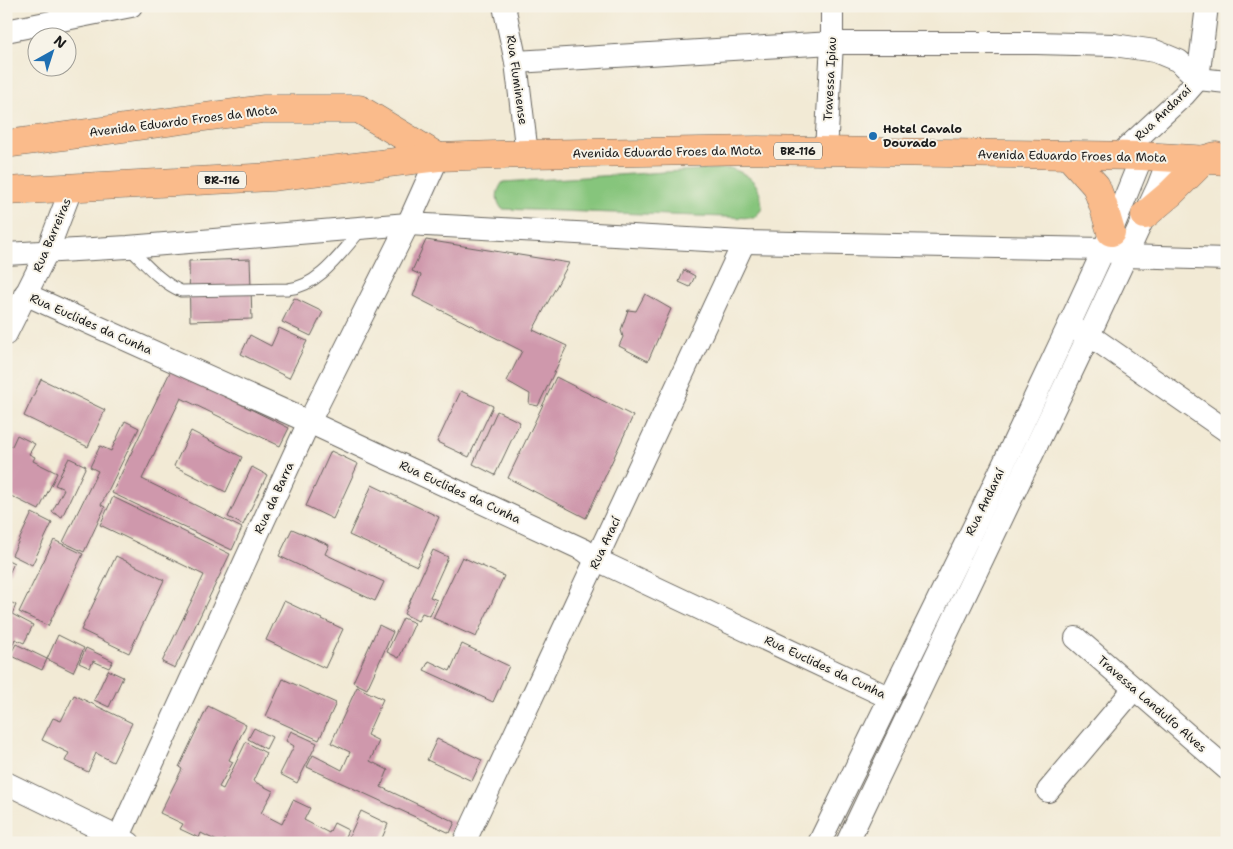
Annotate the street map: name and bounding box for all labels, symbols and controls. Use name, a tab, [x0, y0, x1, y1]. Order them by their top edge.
north arrow	[28, 28, 78, 78]
text: N	[50, 31, 70, 52]
street label: Rua Fluminense	[503, 34, 531, 126]
street label: Travessa Ipiau	[820, 36, 840, 122]
street label: Rua Andaraí	[1131, 81, 1195, 144]
street label: Avenida Eduardo Froes da Mota	[88, 101, 278, 140]
place label: Hotel Cavalo Dourado	[883, 121, 962, 151]
marker: Hotel Cavalo Dourado	[867, 130, 879, 142]
street label: Avenida Eduardo Froes da Mota	[572, 142, 762, 162]
road number: BR-116	[774, 142, 822, 160]
street label: Avenida Eduardo Froes da Mota	[977, 146, 1167, 166]
road number: BR-116	[198, 172, 246, 188]
street label: Rua Barreiras	[29, 195, 75, 274]
street label: Rua Euclides da Cunha	[27, 290, 155, 358]
street label: Rua Euclides da Cunha	[397, 457, 524, 527]
street label: Rua da Barra	[250, 459, 298, 536]
street label: Rua Andaraí	[962, 465, 1008, 538]
street label: Rua Arací	[586, 514, 624, 572]
street label: Rua Euclides da Cunha	[762, 632, 889, 702]
street label: Travessa Landulfo Alves	[1094, 652, 1210, 756]

